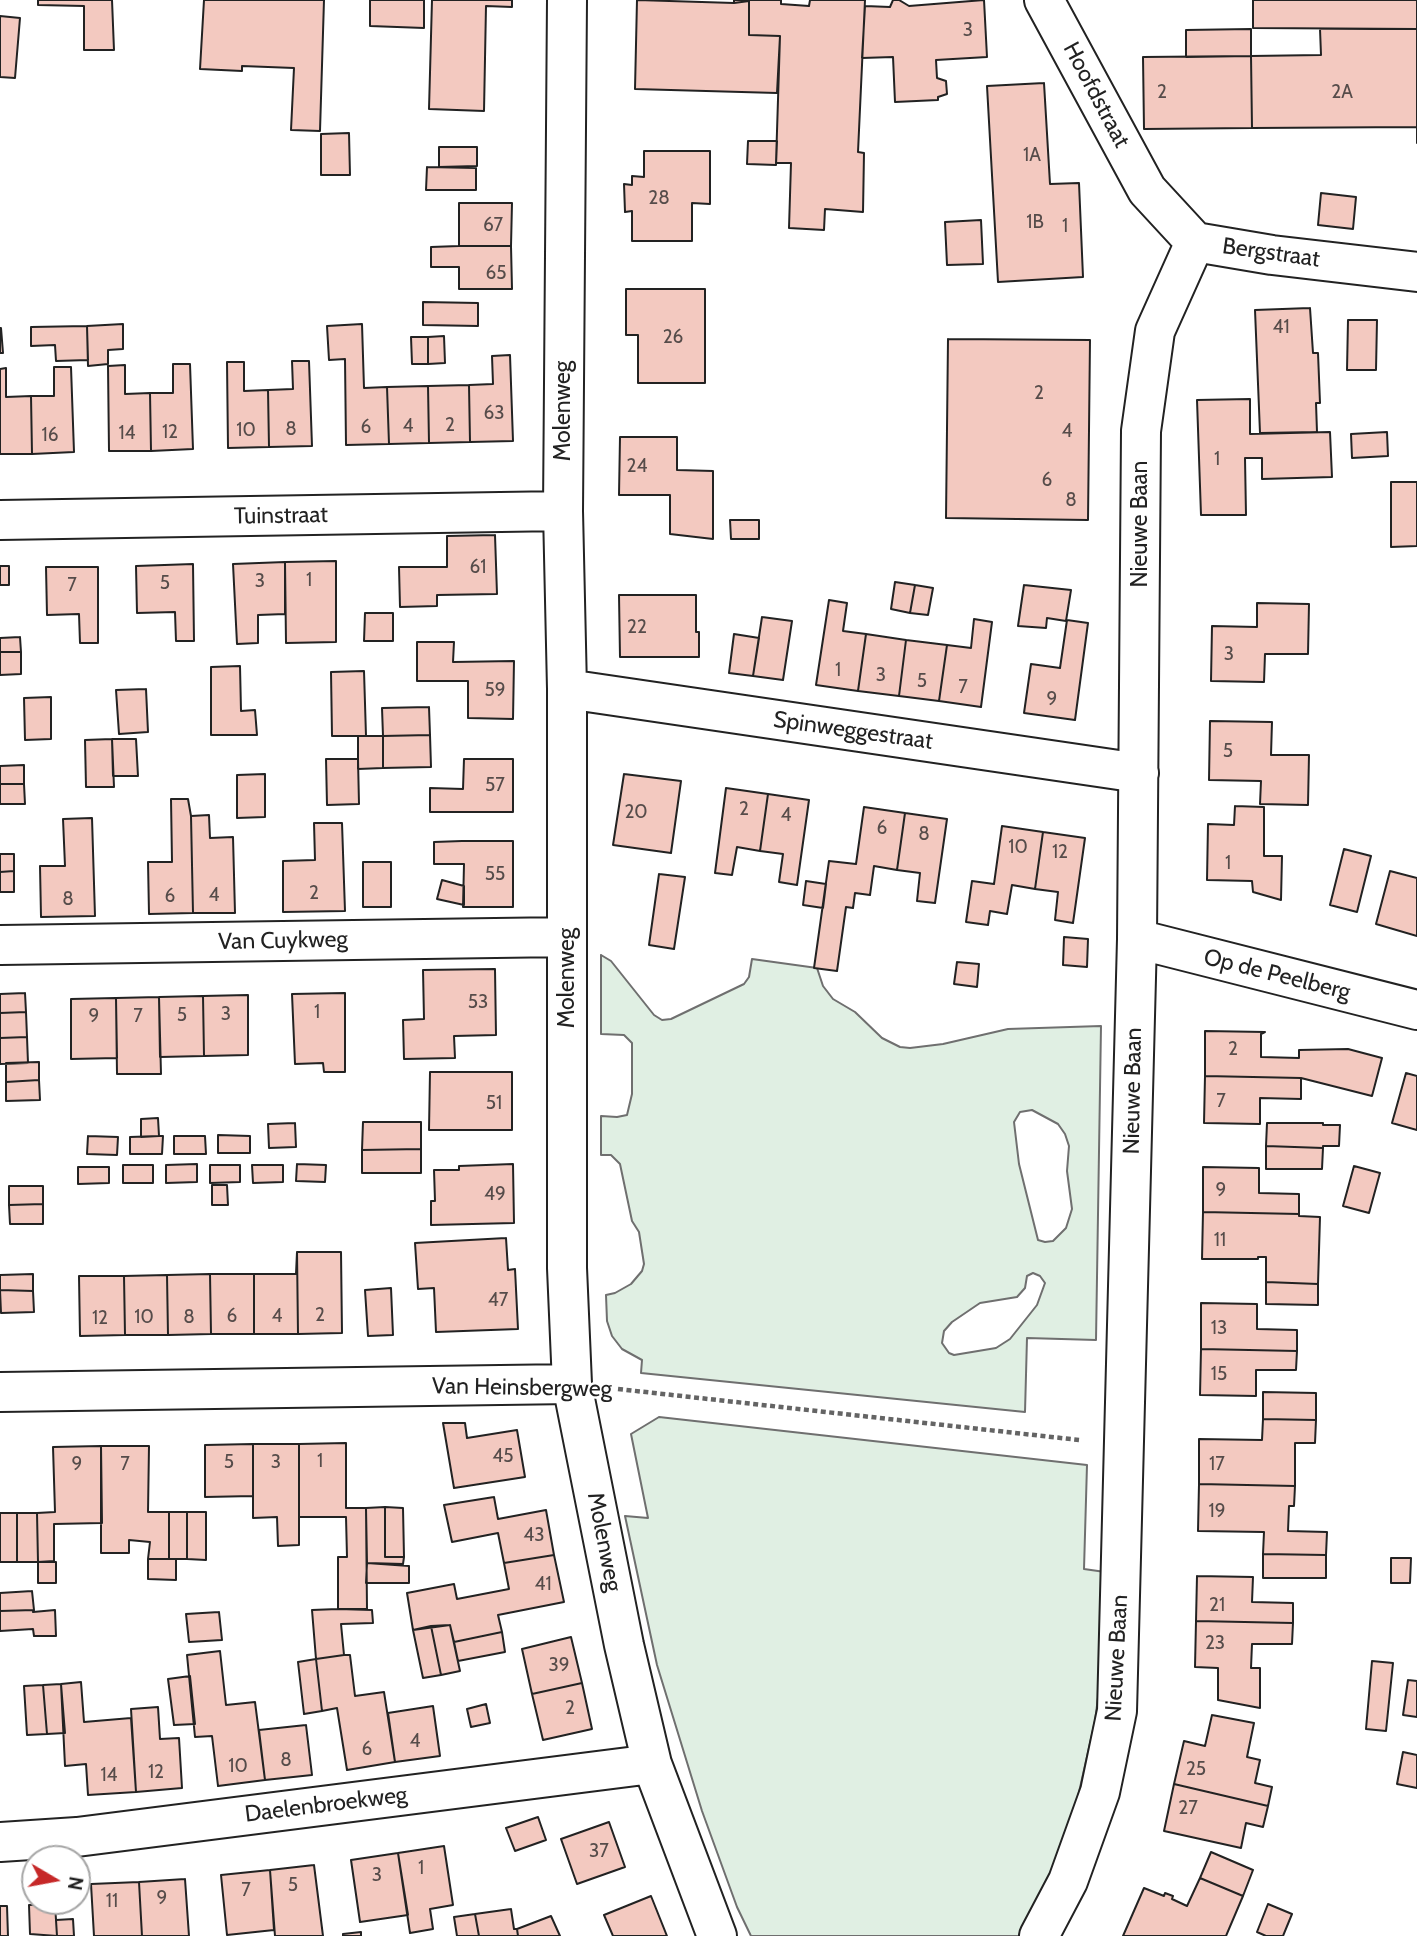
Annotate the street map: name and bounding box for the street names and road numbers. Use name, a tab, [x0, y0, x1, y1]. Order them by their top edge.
street label: Hoofdstraat	[1057, 38, 1135, 152]
street label: Bergstraat	[1221, 233, 1321, 273]
street label: Molenweg	[549, 361, 577, 461]
street label: Nieuwe Baan	[1126, 461, 1154, 587]
street label: Tuinstraat	[234, 501, 328, 531]
street label: Spinweggestraat	[772, 706, 934, 756]
street label: Van Cuykweg	[218, 926, 348, 956]
street label: Molenweg	[553, 928, 581, 1028]
street label: Op de Peelberg	[1201, 943, 1353, 1007]
street label: Nieuwe Baan	[1118, 1027, 1148, 1155]
street label: Van Heinsbergweg	[432, 1373, 612, 1403]
street label: Molenweg	[581, 1490, 627, 1594]
street label: Nieuwe Baan	[1100, 1594, 1134, 1722]
street label: Daelenbroekweg	[243, 1781, 409, 1829]

